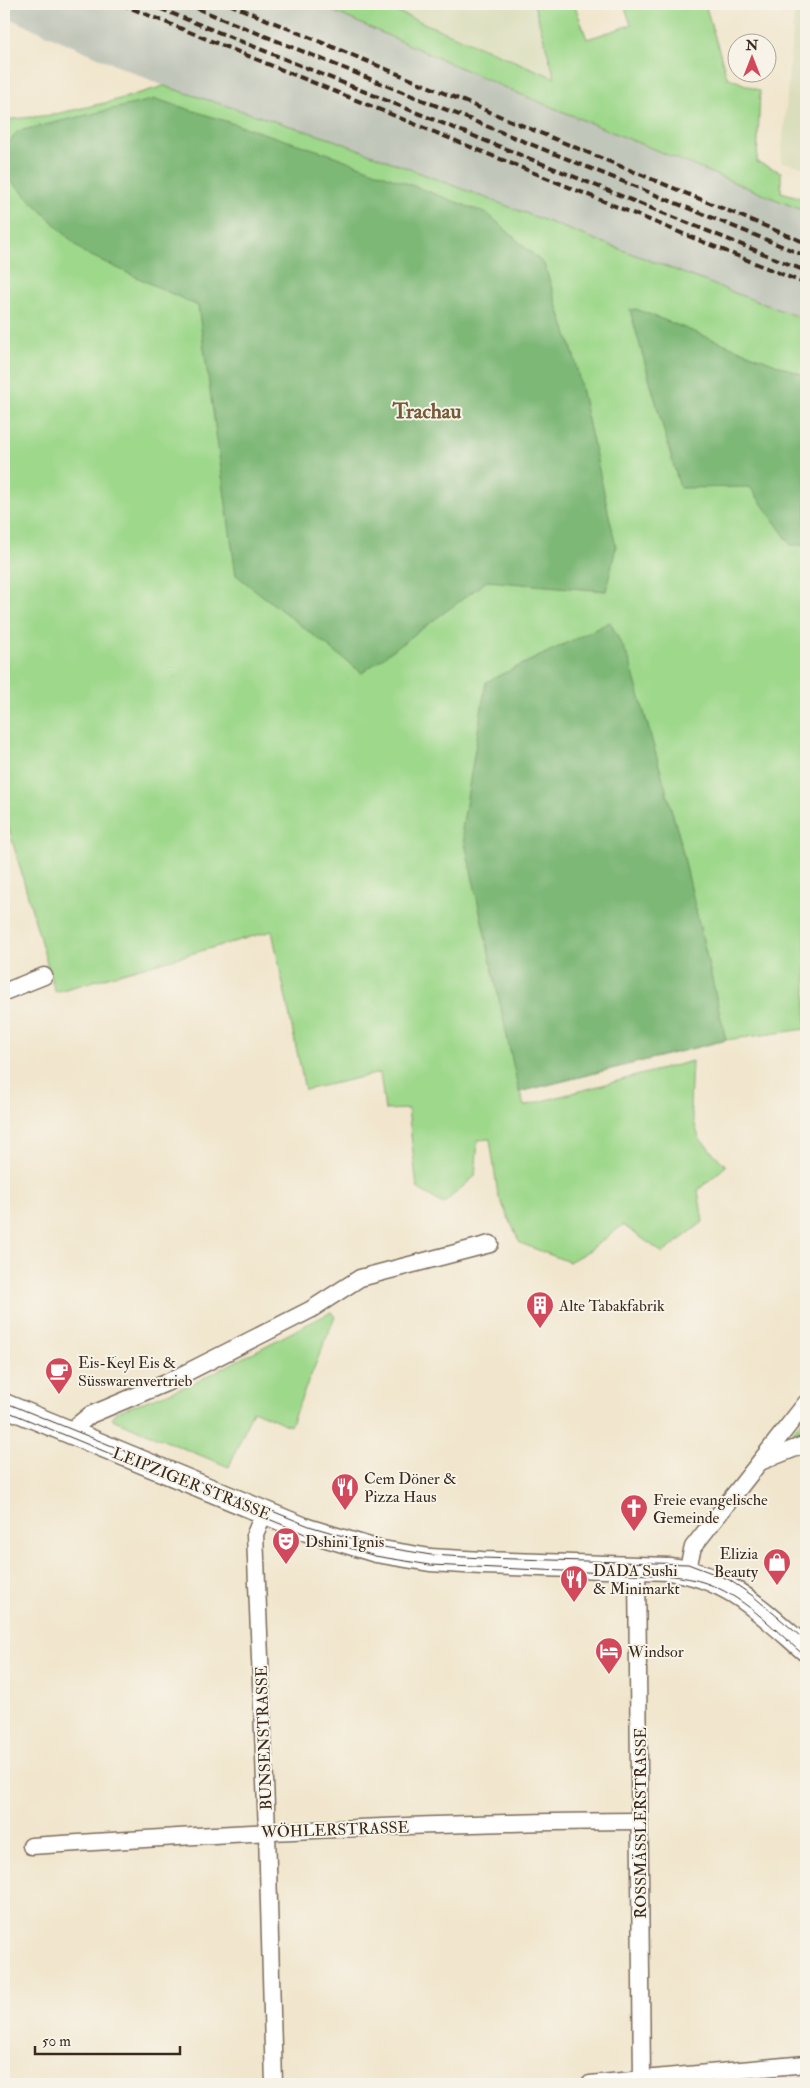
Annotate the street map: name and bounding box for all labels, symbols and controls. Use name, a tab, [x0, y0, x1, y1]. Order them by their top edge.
north arrow	[728, 32, 778, 82]
text: N	[745, 37, 759, 54]
district label: Trachau	[392, 398, 462, 425]
building icon: Alte Tabakfabrik	[525, 1290, 555, 1329]
place label: Alte Tabakfabrik	[558, 1296, 665, 1316]
place label: Eis-Keyl Eis & Süsswarenvertrieb	[78, 1353, 193, 1391]
cafe icon: Eis-Keyl Eis & Süsswarenvertrieb	[44, 1356, 74, 1395]
street label: LEIPZIGER STRASSE	[110, 1443, 274, 1525]
place label: Cem Döner & Pizza Haus	[364, 1469, 457, 1507]
restaurant icon: Cem Döner & Pizza Haus	[330, 1472, 360, 1511]
place label: Freie evangelische Gemeinde	[653, 1490, 768, 1528]
church icon: Freie evangelische Gemeinde	[619, 1493, 649, 1532]
theatre icon: Dshini Ignis	[271, 1526, 301, 1565]
place label: Dshini Ignis	[305, 1532, 384, 1552]
place label: Elizia Beauty	[714, 1544, 759, 1582]
shop icon: Elizia Beauty	[762, 1547, 792, 1586]
place label: DADA Sushi & Minimarkt	[593, 1561, 680, 1599]
restaurant icon: DADA Sushi & Minimarkt	[559, 1564, 589, 1603]
hotel icon: Windsor	[594, 1636, 624, 1675]
place label: Windsor	[627, 1642, 684, 1662]
street label: BUNSENSTRASSE	[251, 1665, 277, 1811]
street label: ROSSMÄSSLERSTRASSE	[631, 1727, 651, 1919]
street label: WÖHLERSTRASSE	[260, 1817, 409, 1843]
scale bar	[35, 2023, 180, 2055]
text: 50 m	[42, 2032, 71, 2051]

